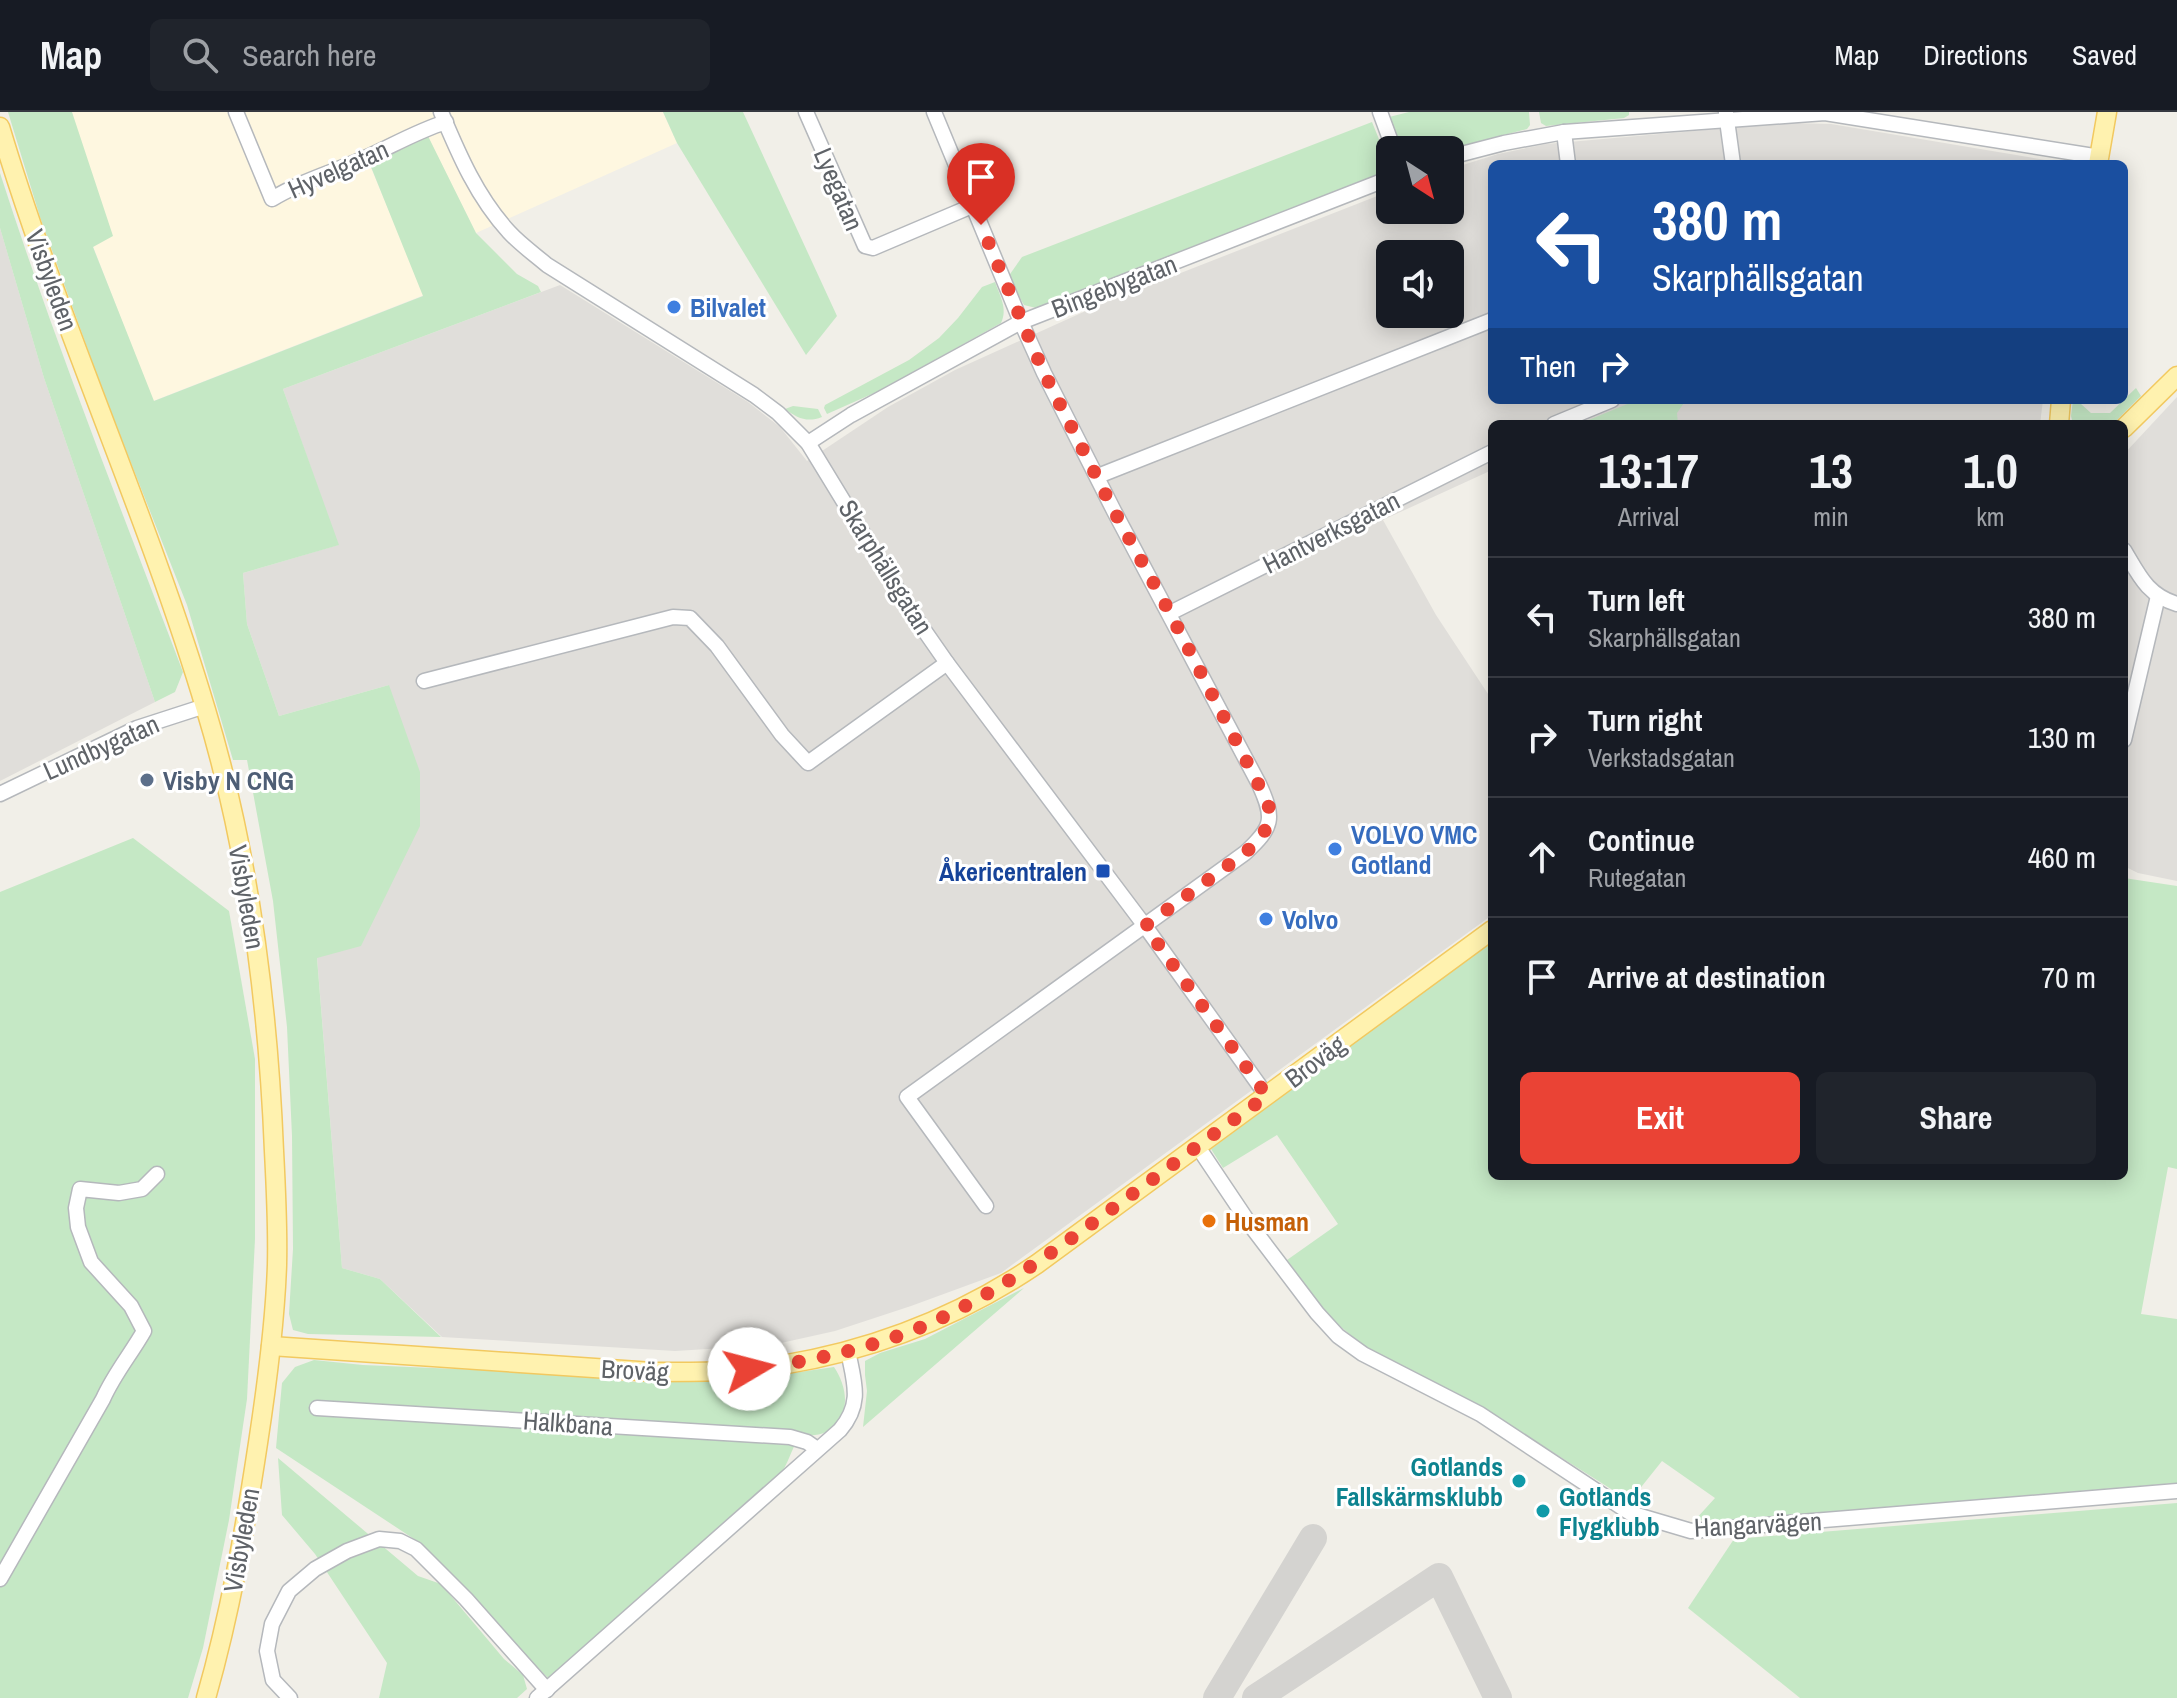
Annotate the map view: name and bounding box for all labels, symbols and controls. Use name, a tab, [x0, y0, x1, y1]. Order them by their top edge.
search box	[150, 19, 710, 91]
text: Map	[40, 30, 102, 81]
icon: search	[178, 33, 222, 77]
text: Search here	[242, 35, 376, 75]
text: Map	[1835, 36, 1879, 74]
text: Directions	[1923, 36, 2028, 74]
text: Saved	[2072, 36, 2137, 74]
street label: Hyvelgatan	[282, 131, 394, 207]
north arrow	[1376, 136, 1464, 224]
map controls	[1376, 136, 1464, 328]
street label: Lyegatan	[806, 142, 872, 236]
pin	[947, 143, 1015, 225]
icon: arrive	[959, 155, 1003, 199]
text: 380 m	[1652, 182, 1782, 257]
icon: left	[1520, 192, 1624, 296]
street label: Visbyleden	[18, 225, 86, 335]
button: sound	[1376, 240, 1464, 328]
street label: Bingebygatan	[1046, 246, 1182, 326]
text: Skarphällsgatan	[1652, 254, 1864, 302]
place label: Bilvalet	[690, 290, 766, 325]
marker: Bilvalet	[665, 298, 683, 316]
icon: right	[1592, 344, 1636, 388]
text: Then	[1520, 346, 1576, 386]
text: 13:17	[1598, 438, 1699, 503]
text: 13	[1809, 438, 1853, 503]
text: 1.0	[1963, 438, 2018, 503]
street label: Hantverksgatan	[1257, 483, 1405, 581]
street label: Skarphällsgatan	[831, 493, 941, 641]
text: Arrival	[1618, 499, 1679, 534]
text: min	[1813, 499, 1849, 534]
text: km	[1976, 499, 2005, 534]
text: Turn left	[1588, 580, 1685, 620]
icon: left	[1520, 595, 1564, 639]
text: 380 m	[2028, 597, 2096, 637]
text: Skarphällsgatan	[1588, 620, 1741, 655]
text: Turn right	[1588, 700, 1702, 740]
street label: Lundbygatan	[38, 706, 164, 788]
icon: right	[1520, 715, 1564, 759]
text: 130 m	[2028, 717, 2096, 757]
text: Verkstadsgatan	[1588, 740, 1735, 775]
place label: Visby N CNG	[163, 763, 294, 798]
marker: Visby N CNG	[138, 771, 156, 789]
place label: VOLVO VMC Gotland	[1351, 817, 1477, 882]
text: Continue	[1588, 820, 1695, 860]
icon: ahead	[1520, 835, 1564, 879]
text: 460 m	[2028, 837, 2096, 877]
marker: VOLVO VMC Gotland	[1326, 840, 1344, 858]
street label: Visbyleden	[221, 842, 273, 952]
place label: Åkericentralen	[939, 854, 1087, 889]
text: Rutegatan	[1588, 860, 1686, 895]
marker: Åkericentralen	[1094, 862, 1112, 880]
place label: Volvo	[1282, 902, 1339, 937]
marker: Volvo	[1257, 910, 1275, 928]
icon: arrive	[1520, 955, 1564, 999]
text: Arrive at destination	[1588, 957, 1826, 997]
text: 70 m	[2041, 957, 2096, 997]
street label: Broväg	[1277, 1027, 1353, 1095]
button: Exit	[1520, 1072, 1800, 1164]
button: Share	[1816, 1072, 2096, 1164]
place label: Husman	[1225, 1204, 1309, 1239]
marker: Husman	[1200, 1212, 1218, 1230]
position arrow	[707, 1327, 791, 1411]
street label: Broväg	[600, 1351, 670, 1389]
street label: Halkbana	[522, 1402, 614, 1444]
place label: Gotlands Fallskärmsklubb	[1336, 1449, 1503, 1514]
marker: Gotlands Fallskärmsklubb	[1510, 1472, 1528, 1490]
place label: Gotlands Flygklubb	[1559, 1479, 1660, 1544]
street label: Visbyleden	[215, 1485, 267, 1595]
marker: Gotlands Flygklubb	[1534, 1502, 1552, 1520]
street label: Hangarvägen	[1693, 1503, 1823, 1545]

